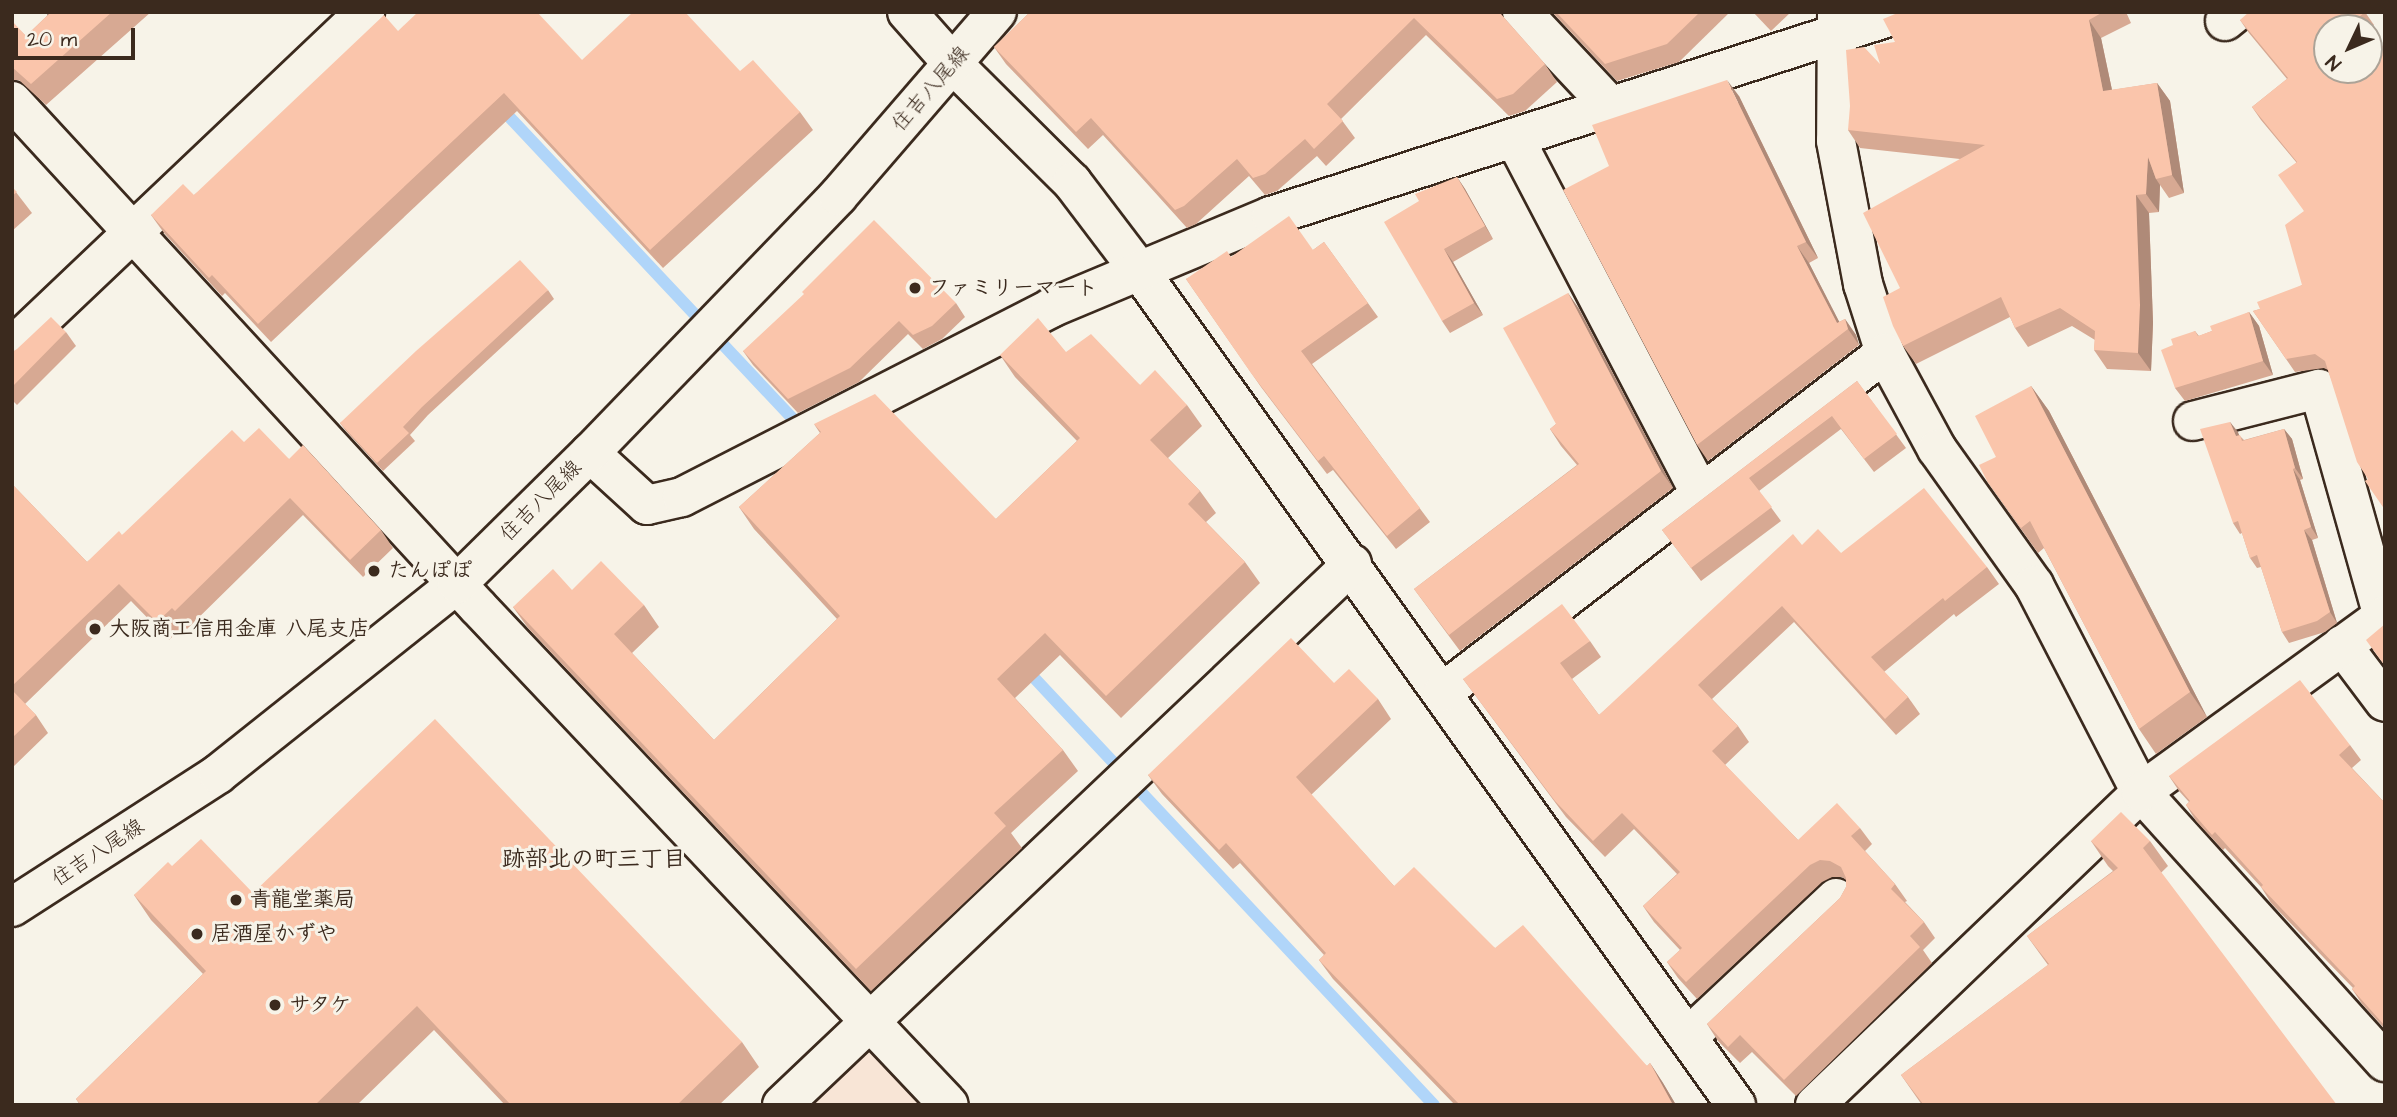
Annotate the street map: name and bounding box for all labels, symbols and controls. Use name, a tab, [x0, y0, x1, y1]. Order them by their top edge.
scale bar	[18, 14, 138, 58]
north arrow	[2313, 14, 2383, 84]
text: 20 m	[27, 25, 77, 54]
street label: 住吉八尾線	[887, 41, 975, 137]
text: N	[2320, 49, 2348, 76]
place label: ファミリーマート	[929, 275, 1097, 301]
marker: ファミリーマート	[907, 280, 923, 296]
street label: 住吉八尾線	[495, 455, 587, 547]
place label: たんぽぽ	[388, 558, 472, 584]
marker: たんぽぽ	[366, 563, 382, 579]
place label: 大阪商工信用金庫 八尾支店	[109, 616, 369, 642]
marker: 大阪商工信用金庫 八尾支店	[87, 621, 103, 637]
street label: 住吉八尾線	[47, 814, 149, 892]
district label: 跡部北の町三丁目	[502, 845, 686, 873]
place label: 青龍堂薬局	[250, 887, 355, 913]
marker: 青龍堂薬局	[228, 892, 244, 908]
place label: 居酒屋かずや	[211, 921, 337, 947]
marker: 居酒屋かずや	[189, 926, 205, 942]
place label: サタケ	[289, 992, 352, 1018]
marker: サタケ	[267, 997, 283, 1013]

